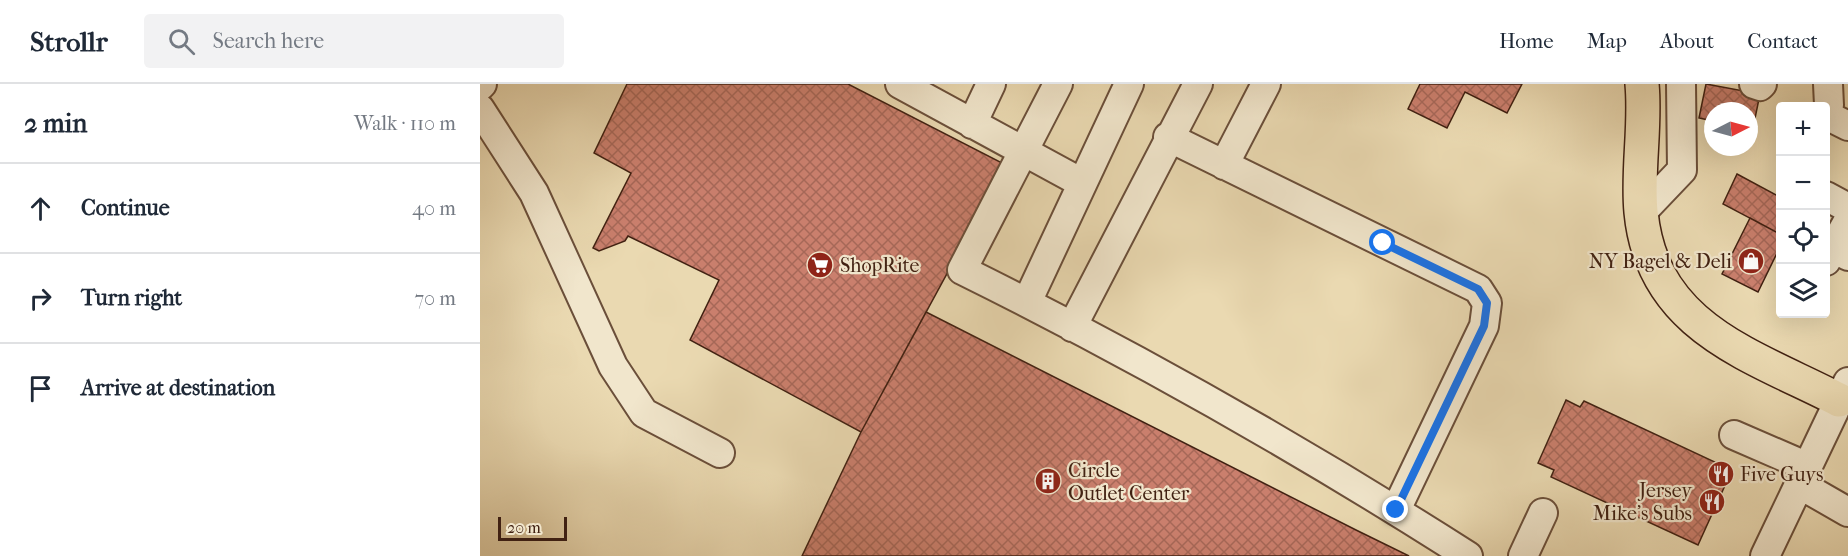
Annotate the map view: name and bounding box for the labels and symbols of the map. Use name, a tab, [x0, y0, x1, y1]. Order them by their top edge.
north arrow	[1704, 102, 1758, 156]
route start	[1369, 229, 1395, 255]
shop icon: NY Bagel & Deli	[1736, 246, 1766, 276]
supermarket icon: ShopRite	[805, 250, 835, 280]
place label: NY Bagel & Deli	[1589, 250, 1732, 273]
place label: ShopRite	[840, 254, 920, 277]
place label: Circle Outlet Center	[1068, 459, 1190, 505]
restaurant icon: Five Guys	[1706, 459, 1736, 489]
place label: Five Guys	[1740, 463, 1823, 486]
building icon: Circle Outlet Center	[1033, 466, 1063, 496]
place label: Jersey Mike's Subs	[1593, 479, 1693, 525]
restaurant icon: Jersey Mike's Subs	[1697, 487, 1727, 517]
route end	[1382, 496, 1408, 522]
scale bar	[498, 514, 567, 542]

